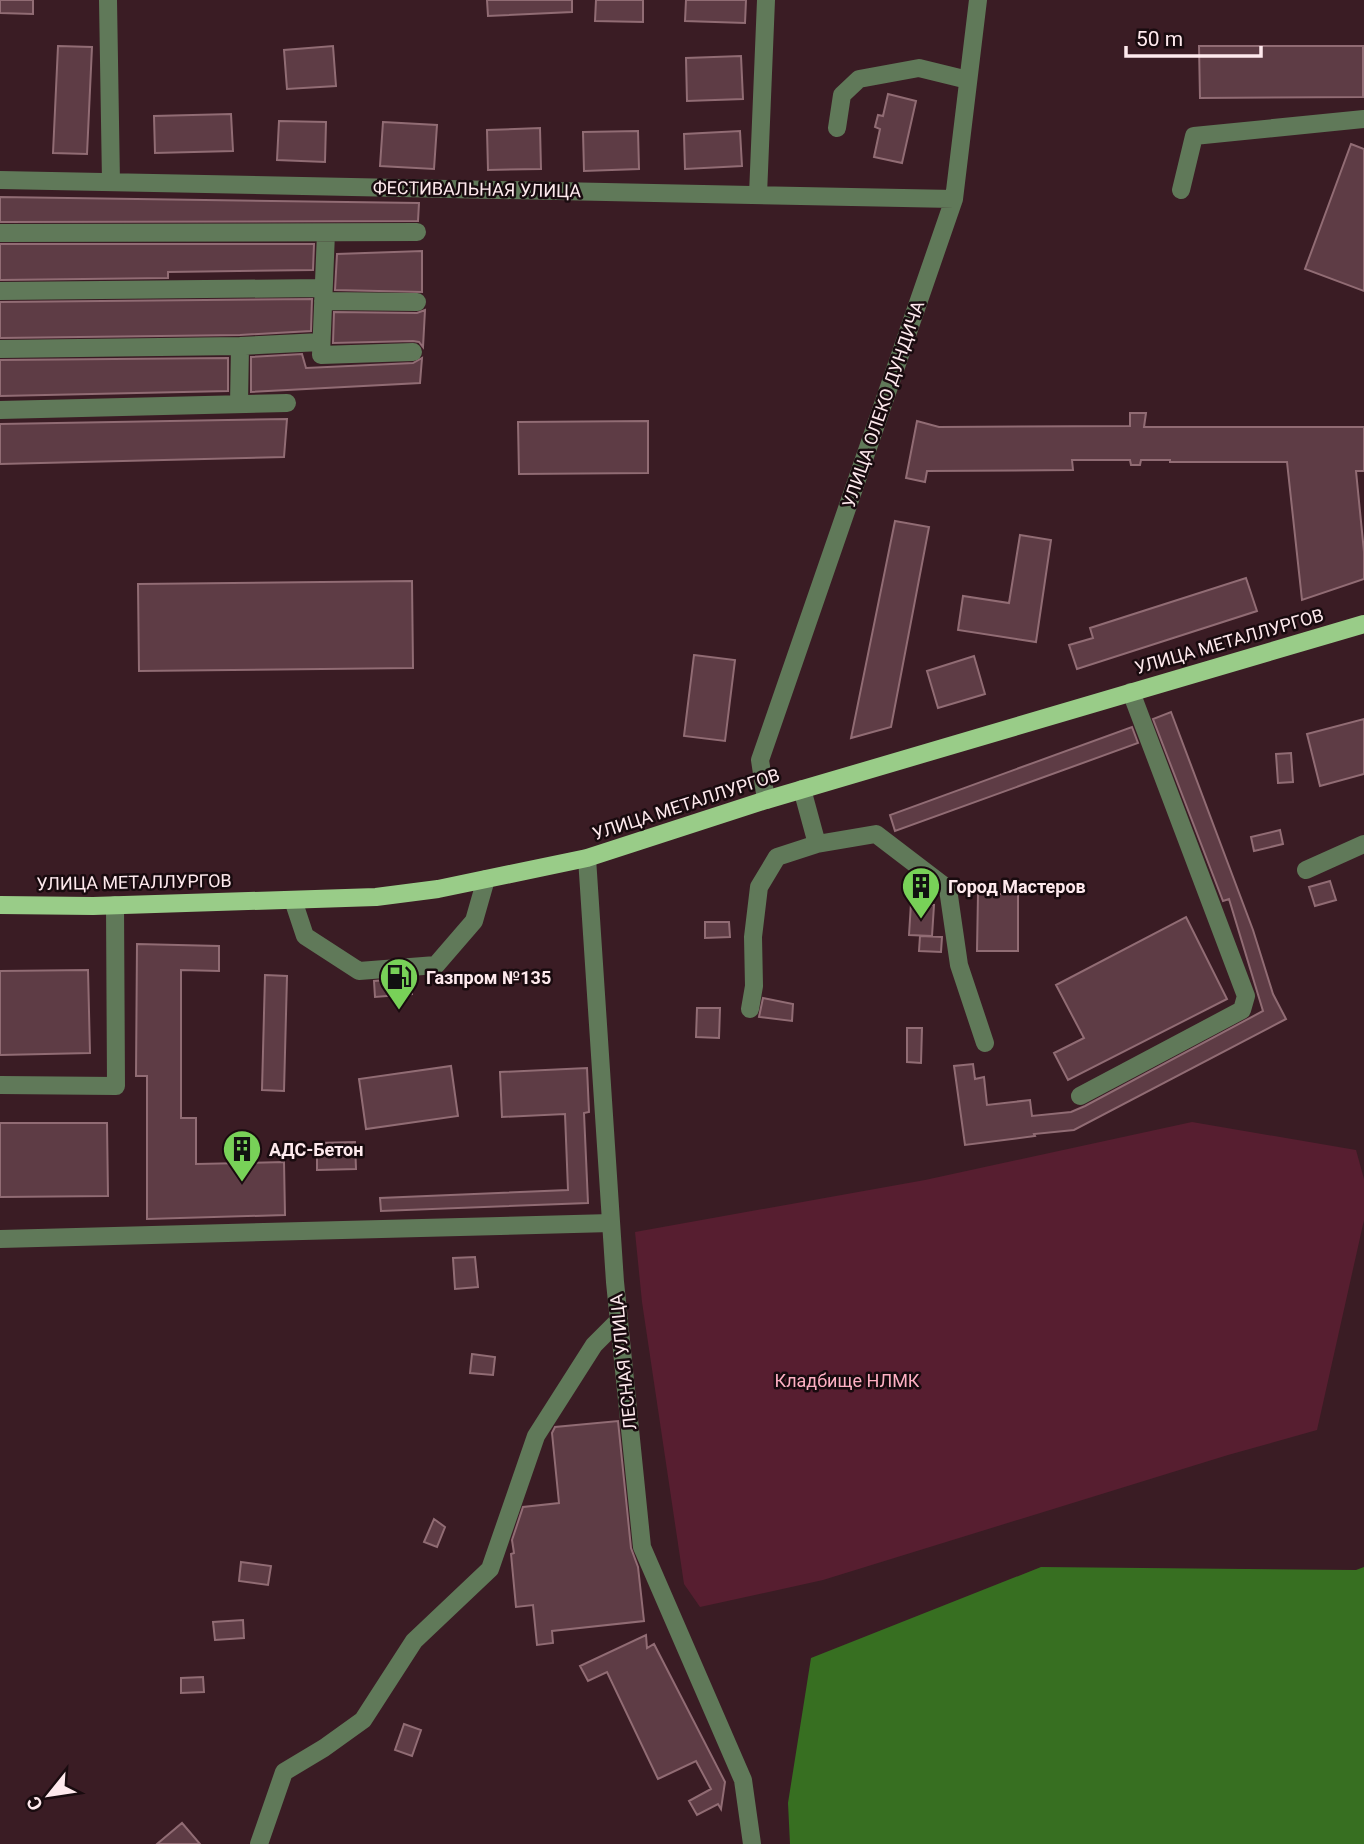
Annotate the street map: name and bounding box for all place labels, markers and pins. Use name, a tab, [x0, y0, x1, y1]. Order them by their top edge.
building icon: Город Мастеров	[900, 865, 942, 920]
place label: Город Мастеров	[948, 876, 1086, 897]
fuel station icon: Газпром №135	[378, 956, 420, 1011]
place label: Газпром №135	[426, 967, 551, 988]
building icon: АДС-Бетон	[221, 1128, 263, 1183]
place label: АДС-Бетон	[269, 1139, 363, 1160]

